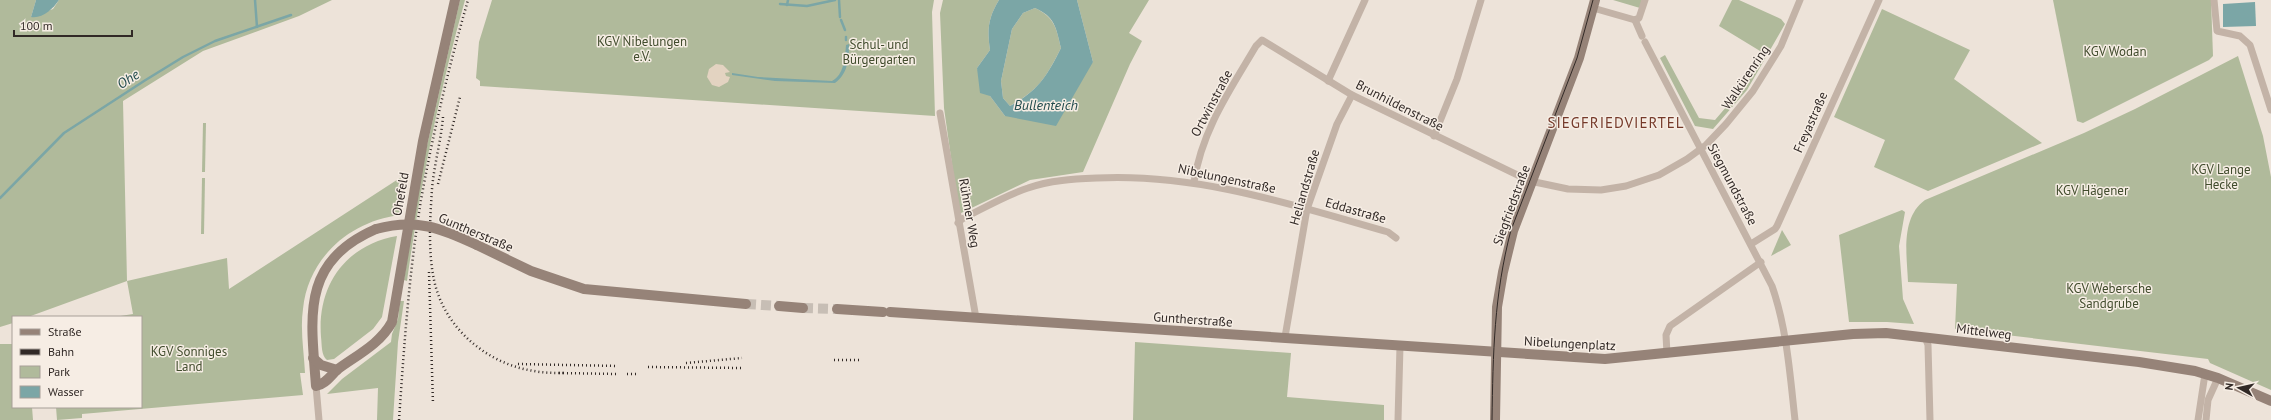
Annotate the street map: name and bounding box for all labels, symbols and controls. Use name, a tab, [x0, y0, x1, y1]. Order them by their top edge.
scale bar	[14, 12, 132, 38]
text: 100 m	[20, 18, 53, 33]
park label: KGV Nibelungen e.V.	[597, 33, 687, 65]
park label: Schul- und Bürgergarten	[842, 36, 916, 68]
street label: Walkürenring	[1718, 42, 1773, 113]
park label: KGV Wodan	[2083, 43, 2147, 60]
water label: Ohe	[113, 65, 143, 93]
street label: Ortwinstraße	[1187, 67, 1236, 140]
street label: Brunhildenstraße	[1353, 76, 1447, 135]
street label: Freyastraße	[1789, 89, 1831, 155]
water label: Bullenteich	[1014, 96, 1078, 114]
district label: SIEGFRIEDVIERTEL	[1547, 113, 1685, 132]
street label: Siegmundstraße	[1704, 140, 1761, 228]
street label: Heliandstraße	[1286, 147, 1323, 227]
street label: Nibelungenstraße	[1176, 160, 1277, 197]
park label: KGV Lange Hecke	[2191, 161, 2251, 193]
street label: Siegfriedstraße	[1489, 163, 1534, 248]
street label: Ohefeld	[388, 171, 413, 217]
street label: Rühmer Weg	[955, 177, 984, 249]
park label: KGV Hägener	[2056, 182, 2129, 199]
street label: Eddastraße	[1324, 194, 1388, 227]
street label: Guntherstraße	[436, 209, 516, 256]
park label: KGV Webersche Sandgrube	[2066, 280, 2152, 312]
street label: Guntherstraße	[1153, 308, 1233, 331]
legend	[12, 316, 142, 408]
street label: Mittelweg	[1955, 320, 2013, 343]
text: Straße	[48, 324, 82, 339]
street label: Nibelungenplatz	[1524, 333, 1617, 354]
park label: KGV Sonniges Land	[151, 343, 227, 375]
text: Bahn	[48, 344, 74, 359]
text: Park	[48, 364, 70, 379]
north arrow	[2219, 368, 2259, 408]
text: N	[2222, 382, 2237, 391]
text: Wasser	[48, 384, 84, 399]

